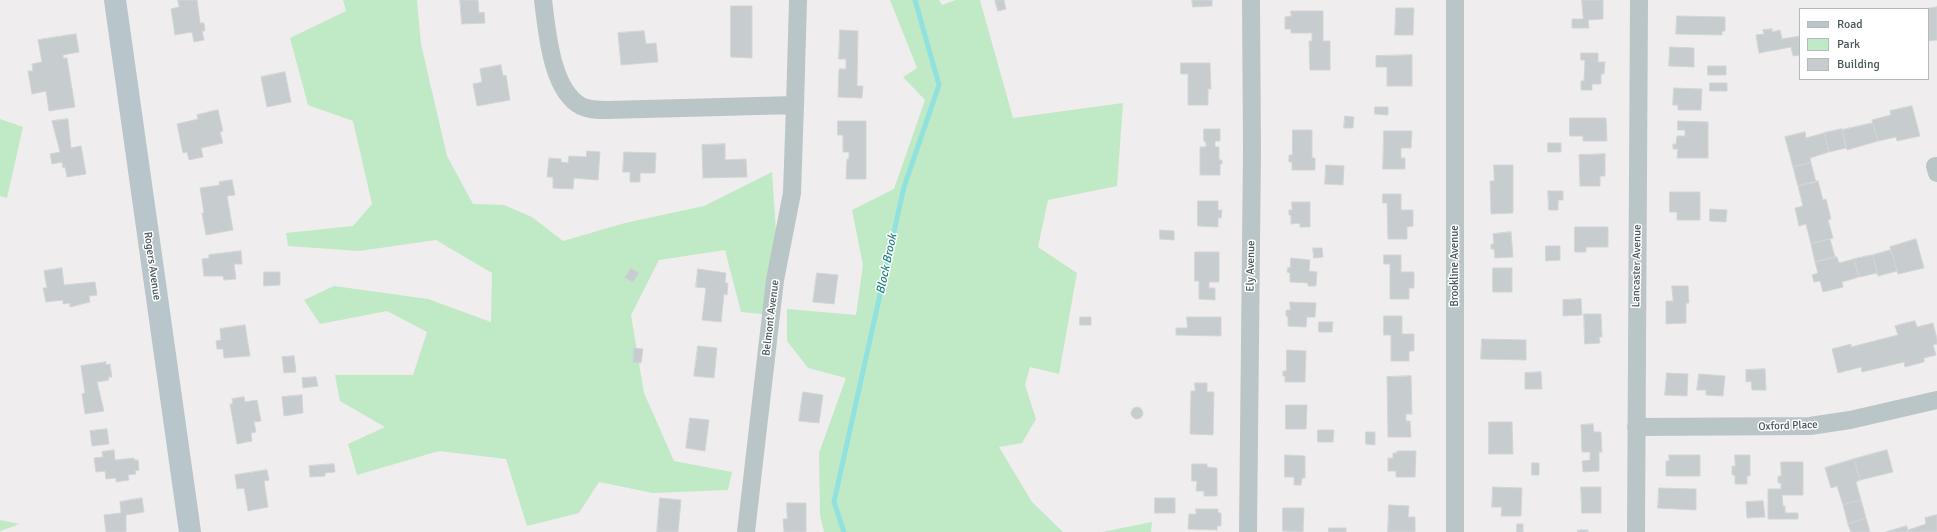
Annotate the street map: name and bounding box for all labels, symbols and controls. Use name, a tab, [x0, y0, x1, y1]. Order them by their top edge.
legend	[1799, 8, 1929, 80]
text: Road	[1837, 17, 1863, 32]
text: Park	[1837, 37, 1860, 52]
text: Building	[1837, 57, 1880, 72]
street label: Lancaster Avenue	[1630, 224, 1644, 308]
street label: Brookline Avenue	[1448, 225, 1462, 307]
street label: Rogers Avenue	[141, 231, 163, 301]
water label: Block Brook	[874, 233, 900, 295]
street label: Ely Avenue	[1244, 240, 1258, 292]
street label: Belmont Avenue	[760, 279, 782, 357]
street label: Oxford Place	[1758, 418, 1818, 434]

